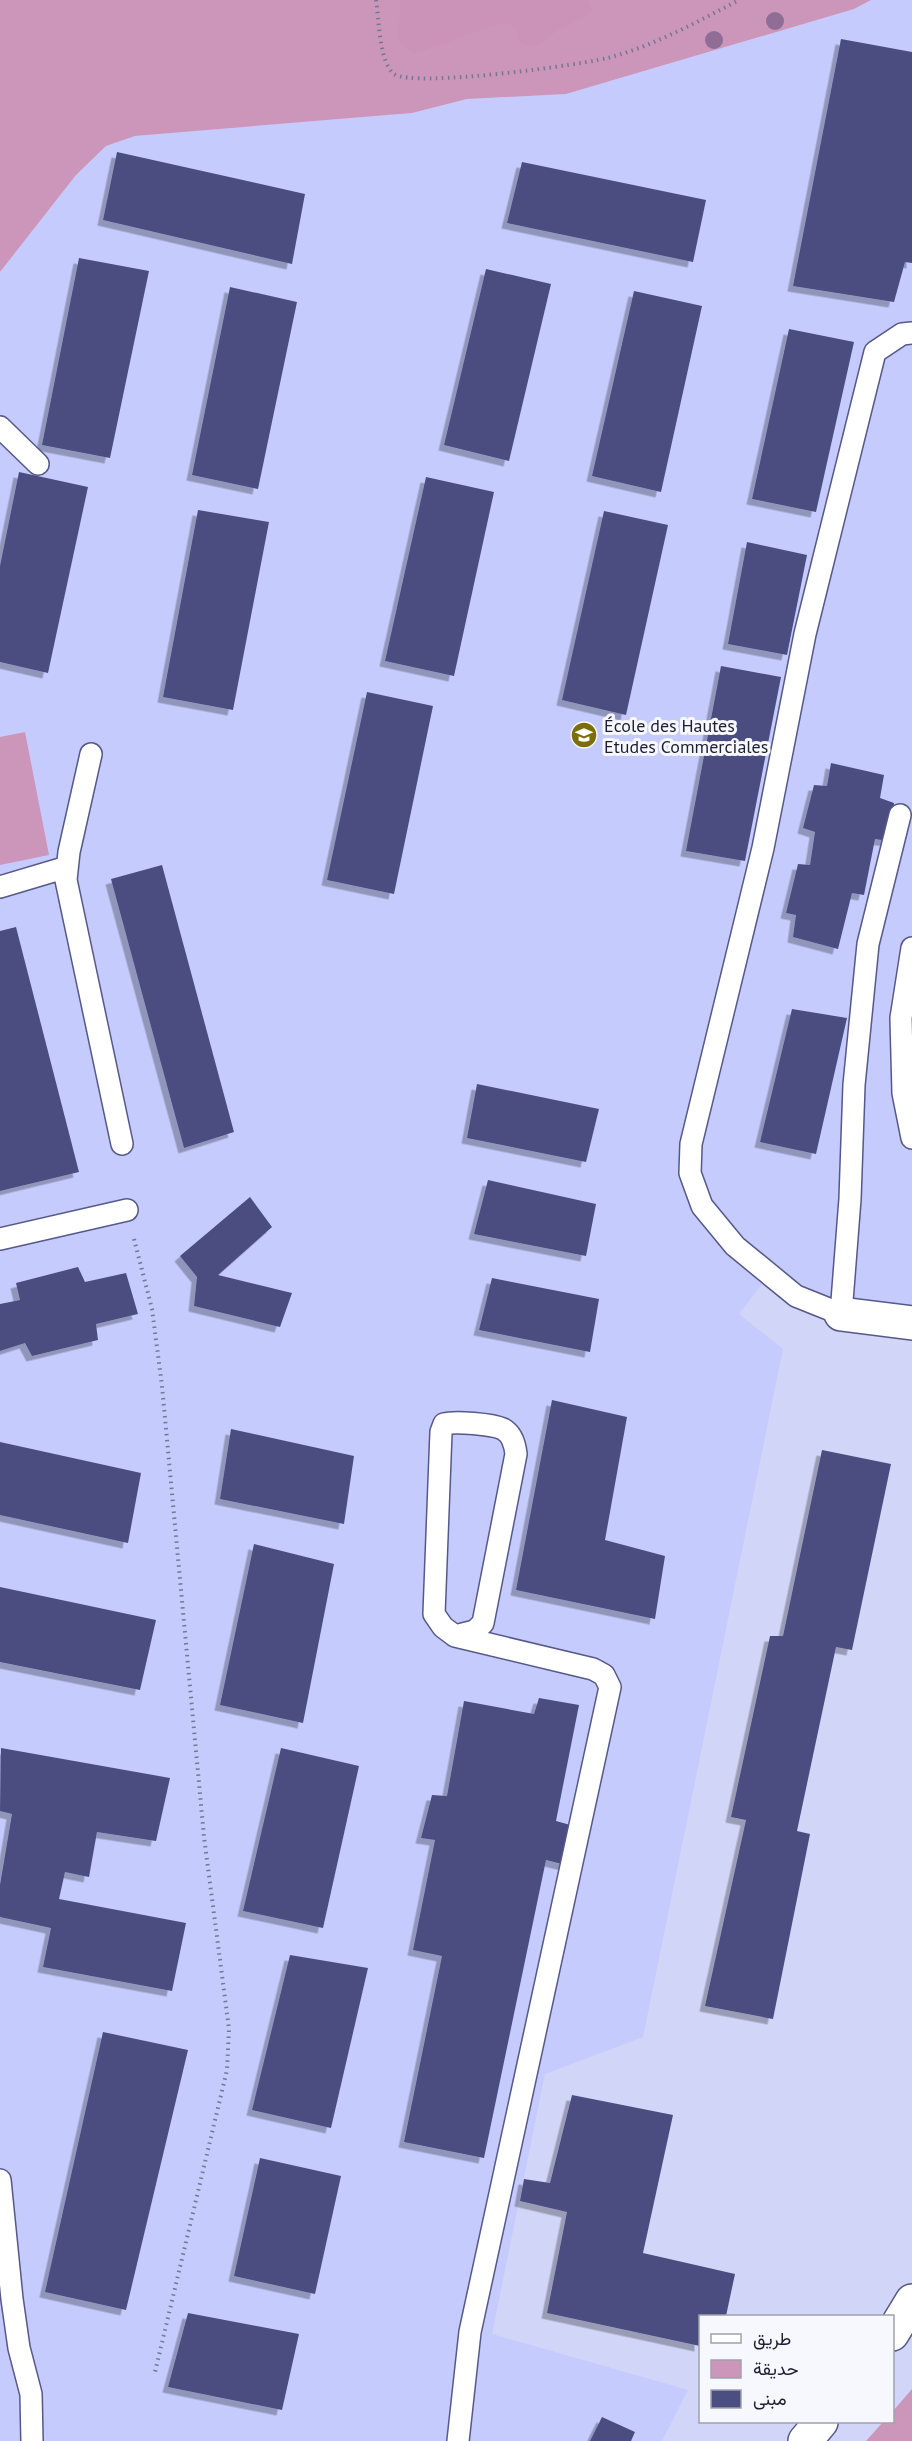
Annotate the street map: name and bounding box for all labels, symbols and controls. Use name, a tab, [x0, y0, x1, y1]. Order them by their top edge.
place label: École des Hautes Etudes Commerciales	[604, 714, 768, 758]
school or university icon: École des Hautes Etudes Commerciales	[569, 720, 599, 750]
legend	[699, 2315, 894, 2423]
text: طريق	[753, 2327, 791, 2350]
text: حديقة	[753, 2357, 799, 2380]
text: مبنى	[753, 2387, 787, 2410]

